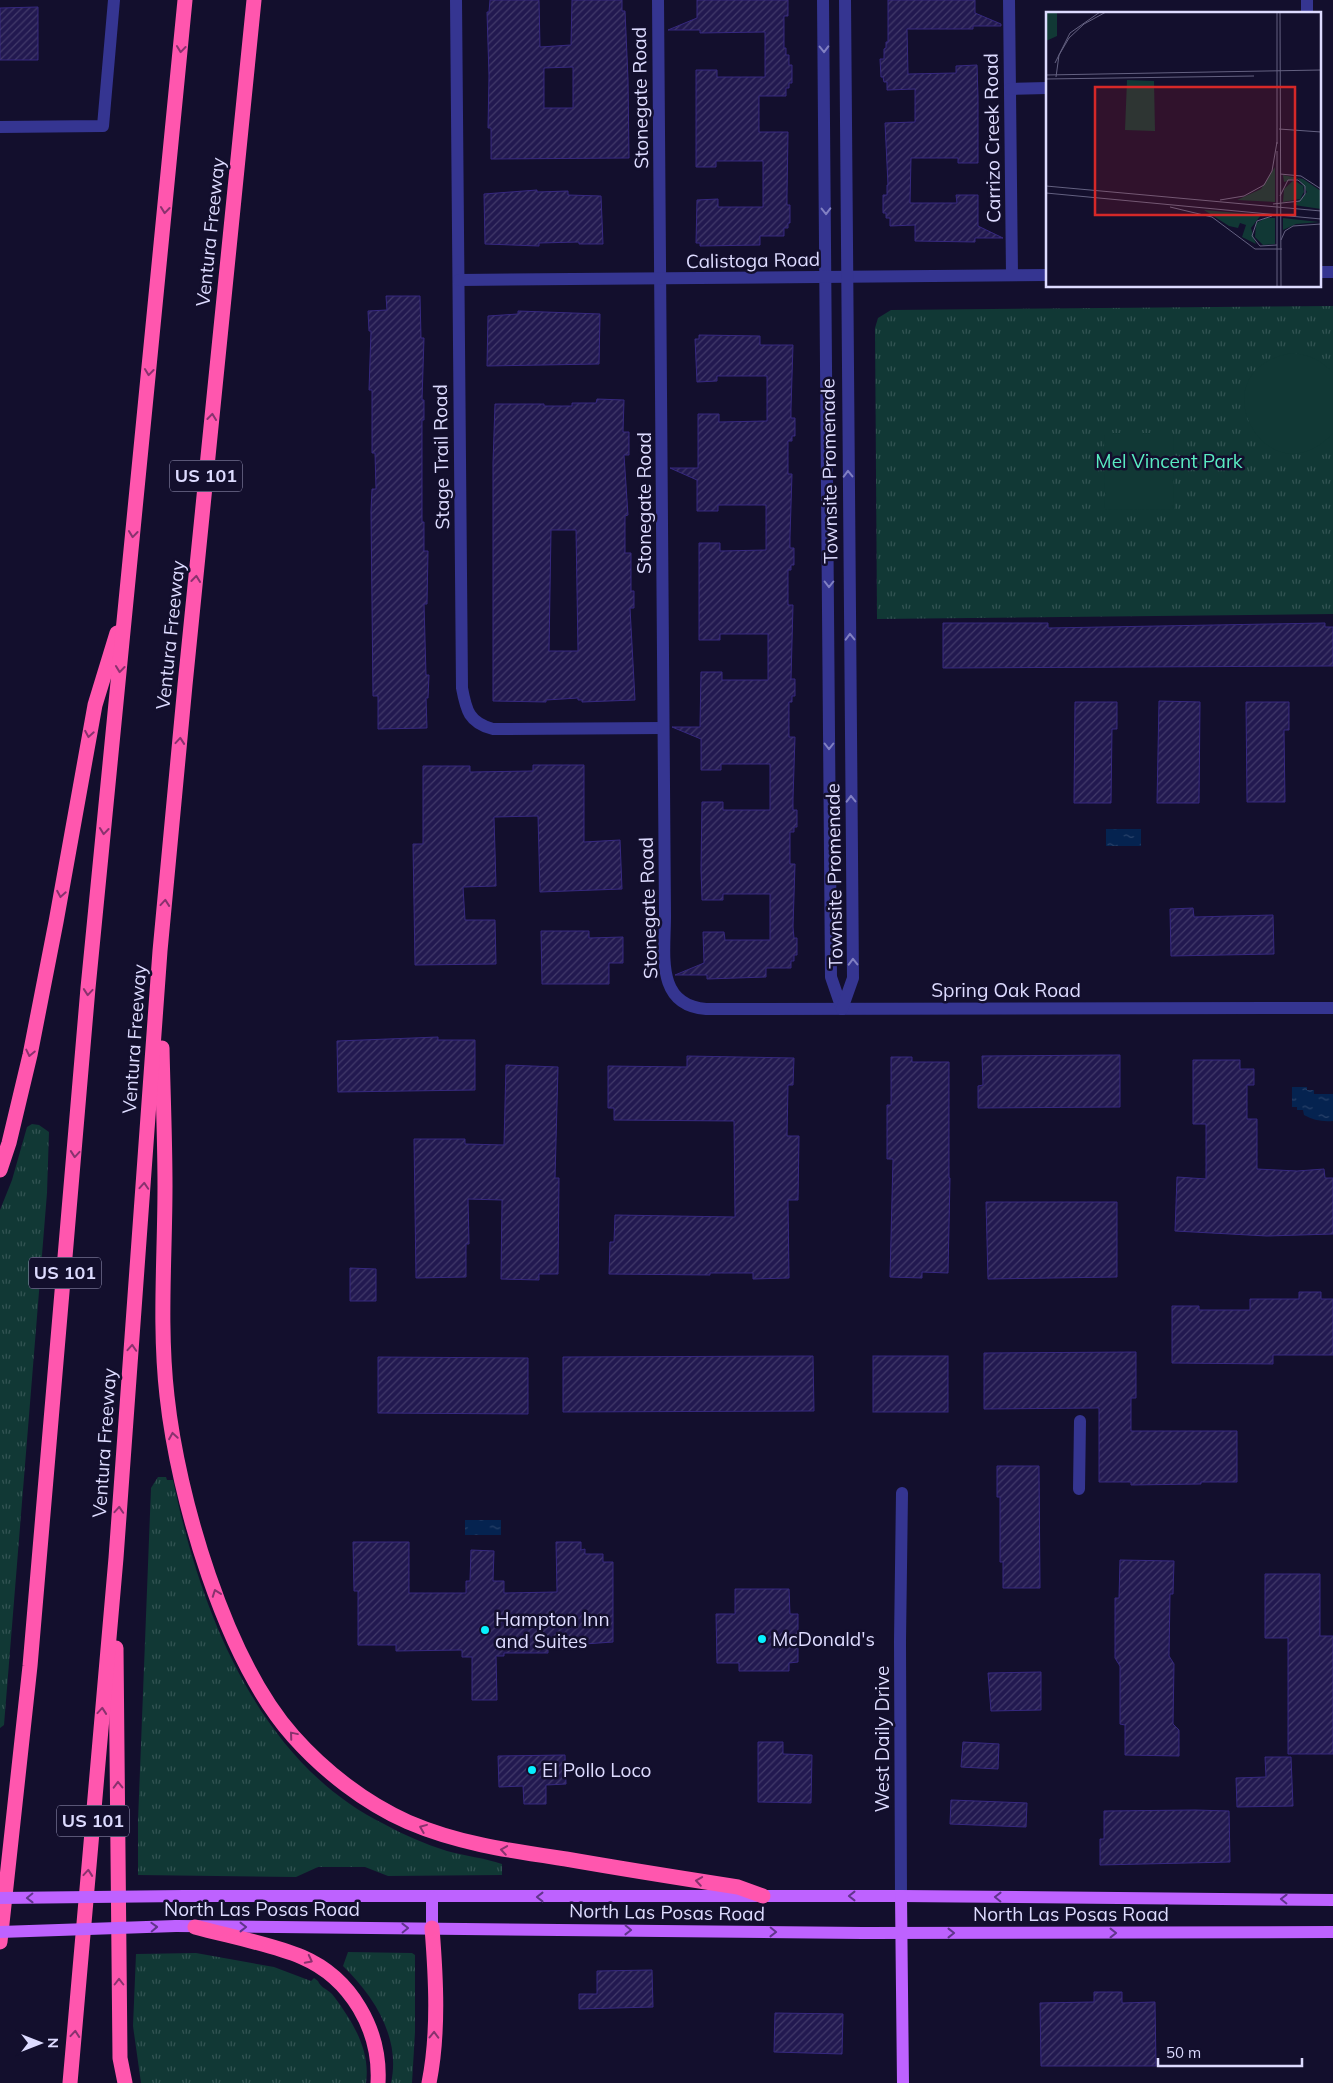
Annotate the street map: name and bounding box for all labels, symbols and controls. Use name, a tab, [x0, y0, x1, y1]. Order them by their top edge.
inset map	[1046, 12, 1320, 288]
street label: Stonegate Road	[627, 27, 653, 169]
one-way arrow	[175, 45, 186, 53]
one-way arrow	[819, 45, 829, 53]
street label: Carrizo Creek Road	[979, 53, 1005, 223]
street label: Ventura Freeway	[190, 156, 230, 308]
one-way arrow	[160, 207, 171, 215]
one-way arrow	[821, 208, 831, 215]
street label: Calistoga Road	[686, 247, 820, 273]
one-way arrow	[144, 368, 155, 376]
street label: Townsite Promenade	[815, 378, 843, 564]
street label: Stage Trail Road	[428, 384, 454, 530]
one-way arrow	[206, 413, 217, 421]
street label: Stonegate Road	[632, 432, 656, 574]
park label: Mel Vincent Park	[1095, 449, 1243, 473]
road number: US 101	[170, 461, 242, 492]
one-way arrow	[843, 470, 853, 478]
one-way arrow	[128, 530, 139, 538]
street label: Ventura Freeway	[150, 559, 190, 711]
one-way arrow	[190, 575, 201, 583]
one-way arrow	[824, 580, 834, 588]
one-way arrow	[845, 633, 855, 640]
one-way arrow	[115, 665, 126, 673]
one-way arrow	[85, 729, 95, 738]
one-way arrow	[174, 737, 185, 745]
one-way arrow	[824, 742, 835, 750]
street label: Townsite Promenade	[820, 783, 848, 969]
one-way arrow	[846, 795, 857, 803]
one-way arrow	[99, 827, 110, 835]
street label: Stonegate Road	[634, 837, 662, 979]
one-way arrow	[57, 889, 67, 898]
one-way arrow	[159, 898, 170, 906]
one-way arrow	[848, 958, 858, 966]
street label: Ventura Freeway	[117, 963, 151, 1115]
street label: Spring Oak Road	[931, 978, 1081, 1002]
one-way arrow	[83, 989, 94, 997]
one-way arrow	[26, 1049, 36, 1058]
one-way arrow	[69, 1151, 80, 1159]
one-way arrow	[138, 1181, 149, 1189]
road number: US 101	[29, 1258, 101, 1288]
one-way arrow	[126, 1343, 137, 1351]
street label: Ventura Freeway	[87, 1367, 121, 1519]
one-way arrow	[168, 1432, 178, 1441]
one-way arrow	[114, 1505, 125, 1513]
one-way arrow	[212, 1589, 222, 1597]
place label: Hampton Inn and Suites	[495, 1607, 610, 1653]
marker: Hampton Inn and Suites	[479, 1624, 491, 1636]
place label: McDonald's	[772, 1627, 875, 1651]
marker: McDonald's	[756, 1633, 768, 1645]
street label: West Daily Drive	[870, 1666, 894, 1812]
one-way arrow	[97, 1706, 108, 1714]
one-way arrow	[289, 1731, 298, 1740]
place label: El Pollo Loco	[542, 1758, 651, 1782]
marker: El Pollo Loco	[526, 1764, 538, 1776]
one-way arrow	[113, 1781, 123, 1788]
road number: US 101	[57, 1805, 129, 1836]
one-way arrow	[420, 1824, 428, 1834]
one-way arrow	[500, 1845, 508, 1855]
one-way arrow	[83, 1868, 94, 1876]
one-way arrow	[695, 1876, 703, 1887]
one-way arrow	[848, 1891, 856, 1901]
one-way arrow	[536, 1892, 544, 1902]
one-way arrow	[993, 1892, 1001, 1902]
one-way arrow	[26, 1893, 34, 1903]
one-way arrow	[1280, 1894, 1288, 1904]
street label: North Las Posas Road	[164, 1897, 360, 1921]
street label: North Las Posas Road	[569, 1898, 765, 1926]
street label: North Las Posas Road	[973, 1902, 1169, 1926]
one-way arrow	[150, 1922, 158, 1932]
one-way arrow	[239, 1922, 247, 1932]
one-way arrow	[402, 1923, 409, 1933]
one-way arrow	[624, 1925, 632, 1935]
one-way arrow	[769, 1927, 777, 1937]
one-way arrow	[1109, 1927, 1117, 1938]
one-way arrow	[947, 1928, 955, 1938]
one-way arrow	[303, 1954, 312, 1964]
one-way arrow	[114, 1978, 124, 1986]
north arrow	[15, 2018, 65, 2068]
one-way arrow	[69, 2030, 80, 2038]
one-way arrow	[429, 2030, 439, 2038]
scale bar	[1158, 2036, 1302, 2068]
text: N	[44, 2038, 62, 2048]
text: 50 m	[1166, 2043, 1201, 2062]

